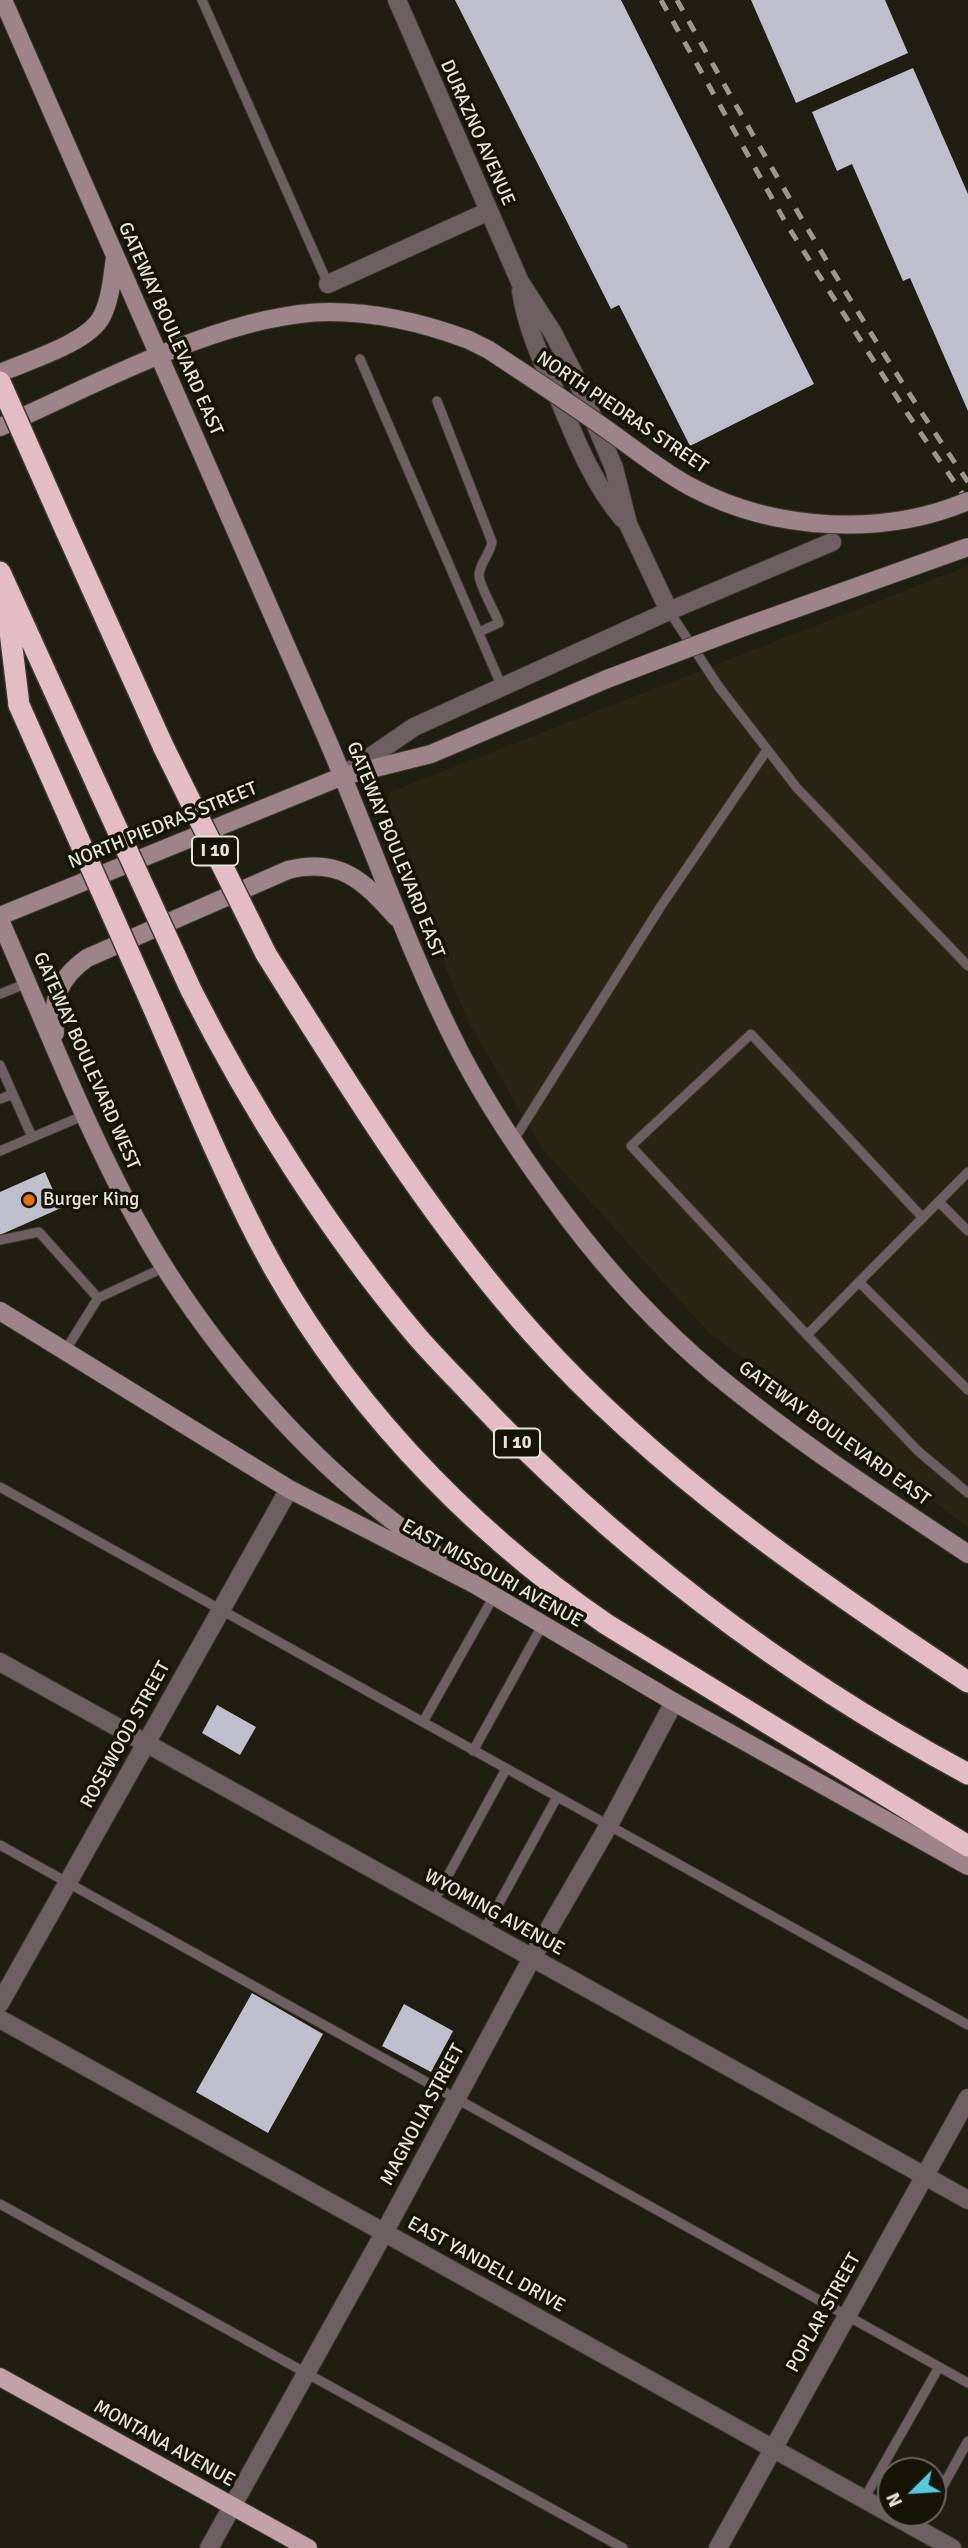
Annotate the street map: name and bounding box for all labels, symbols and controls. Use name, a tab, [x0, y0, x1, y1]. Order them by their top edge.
street label: DURAZNO AVENUE	[435, 57, 519, 209]
street label: GATEWAY BOULEVARD EAST	[113, 219, 227, 439]
street label: NORTH PIEDRAS STREET	[532, 347, 712, 479]
street label: GATEWAY BOULEVARD EAST	[341, 739, 449, 961]
street label: NORTH PIEDRAS STREET	[65, 778, 261, 874]
road number: I 10	[192, 836, 238, 866]
street label: GATEWAY BOULEVARD WEST	[28, 949, 144, 1173]
place label: Burger King	[43, 1189, 139, 1211]
marker: Burger King	[21, 1192, 37, 1208]
street label: GATEWAY BOULEVARD EAST	[734, 1357, 934, 1511]
road number: I 10	[494, 1428, 540, 1458]
street label: EAST MISSOURI AVENUE	[398, 1515, 586, 1633]
street label: ROSEWOOD STREET	[76, 1658, 176, 1812]
street label: WYOMING AVENUE	[420, 1865, 568, 1961]
street label: MAGNOLIA STREET	[376, 2040, 470, 2190]
street label: EAST YANDELL DRIVE	[403, 2212, 569, 2318]
street label: POPLAR STREET	[782, 2249, 866, 2377]
street label: MONTANA AVENUE	[89, 2396, 239, 2492]
north arrow	[877, 2457, 947, 2527]
text: N	[881, 2489, 908, 2511]

